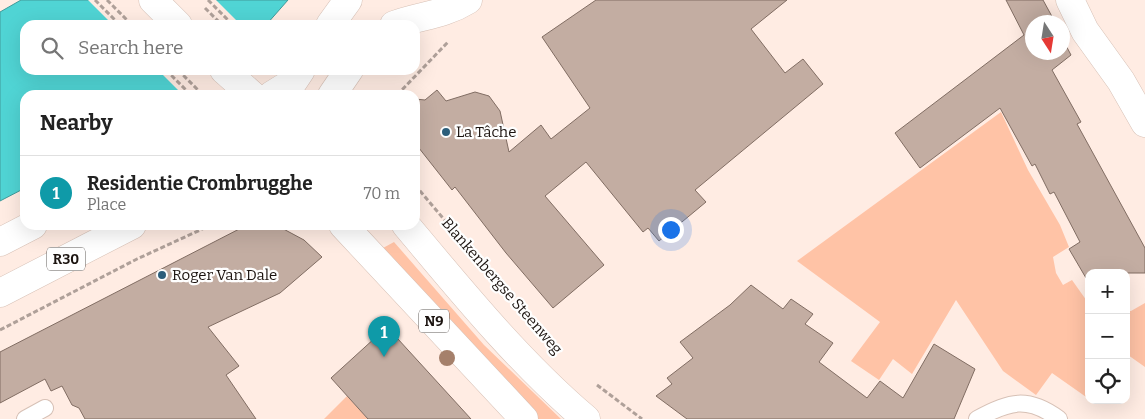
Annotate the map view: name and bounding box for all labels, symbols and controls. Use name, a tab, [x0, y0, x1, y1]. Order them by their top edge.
north arrow	[1025, 15, 1070, 60]
search box	[20, 20, 420, 75]
icon: search	[38, 34, 66, 62]
text: Search here	[78, 36, 183, 59]
text: Nearby	[40, 110, 113, 136]
place label: La Tâche	[456, 123, 516, 141]
marker: La Tâche	[440, 126, 452, 138]
text: Residentie Crombrugghe	[87, 172, 313, 195]
text: 1	[53, 184, 59, 203]
text: 70 m	[364, 184, 400, 203]
text: Place	[87, 195, 126, 214]
street label: Blankenbergse Steenweg	[438, 214, 566, 358]
your location	[658, 217, 684, 243]
road number: R30	[47, 248, 85, 270]
place label: Roger Van Dale	[172, 266, 277, 284]
marker: Roger Van Dale	[156, 269, 168, 281]
map controls	[1085, 269, 1130, 404]
button: +	[1085, 269, 1130, 314]
road number: N9	[419, 310, 449, 332]
button: −	[1085, 314, 1130, 359]
pin: 1	[368, 316, 400, 357]
button: locate	[1085, 359, 1130, 404]

